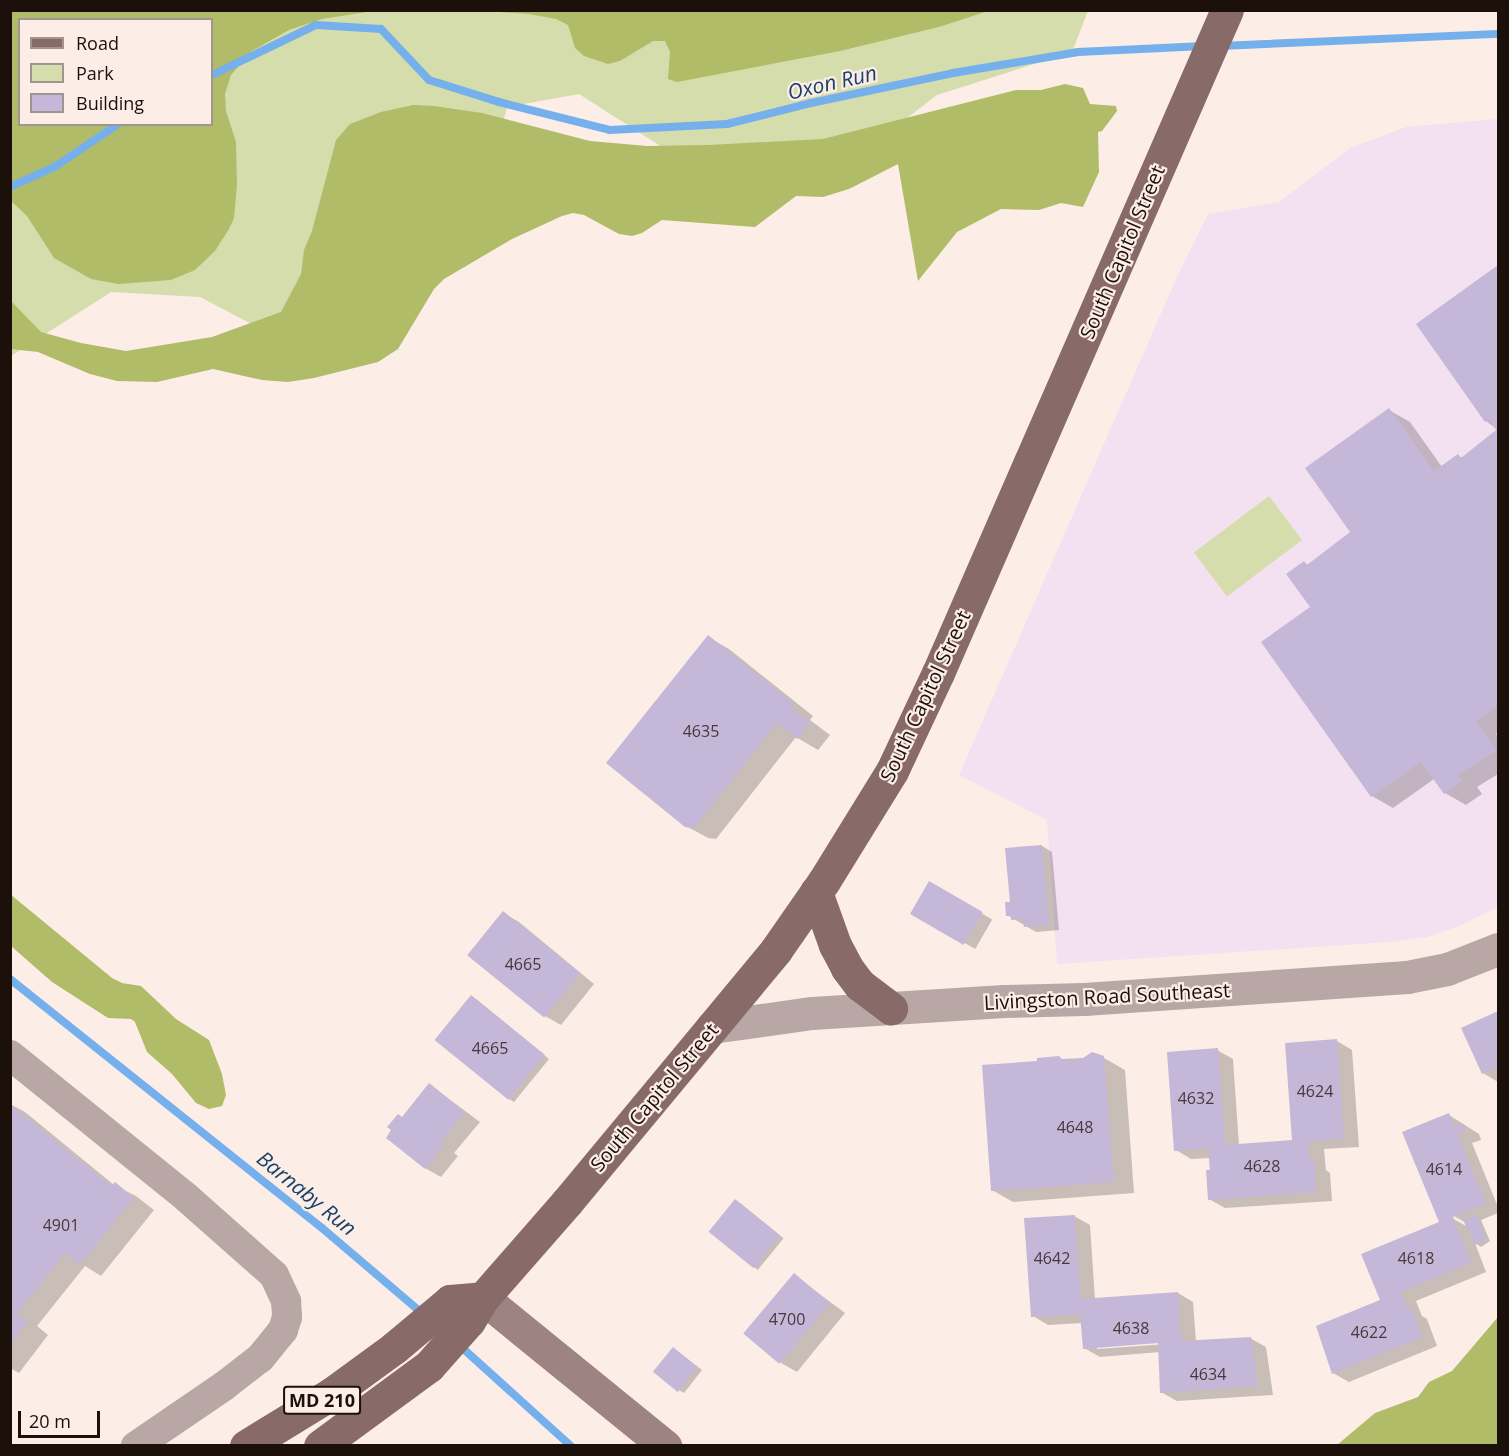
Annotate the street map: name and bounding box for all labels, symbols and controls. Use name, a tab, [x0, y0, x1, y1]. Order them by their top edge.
legend	[18, 18, 213, 126]
text: Road	[76, 31, 119, 55]
water label: Oxon Run	[785, 60, 879, 104]
text: Park	[76, 61, 114, 85]
text: Building	[76, 91, 144, 115]
street label: South Capitol Street	[1075, 162, 1169, 342]
street label: South Capitol Street	[875, 607, 975, 785]
house number: 4635	[683, 721, 719, 741]
house number: 4665	[505, 954, 541, 974]
street label: Livingston Road Southeast	[983, 978, 1231, 1014]
street label: South Capitol Street	[585, 1018, 723, 1176]
house number: 4665	[472, 1038, 508, 1058]
house number: 4624	[1297, 1081, 1333, 1101]
house number: 4632	[1178, 1088, 1214, 1108]
house number: 4648	[1057, 1117, 1093, 1137]
water label: Barnaby Run	[252, 1145, 362, 1241]
house number: 4628	[1244, 1156, 1280, 1176]
house number: 4614	[1426, 1159, 1462, 1179]
house number: 4901	[43, 1215, 79, 1235]
house number: 4642	[1034, 1248, 1070, 1268]
house number: 4618	[1398, 1248, 1434, 1268]
house number: 4700	[769, 1309, 805, 1329]
house number: 4638	[1113, 1318, 1149, 1338]
house number: 4622	[1351, 1322, 1387, 1342]
house number: 4634	[1190, 1364, 1226, 1384]
road number: MD 210	[283, 1385, 361, 1415]
scale bar	[21, 1399, 104, 1437]
text: 20 m	[29, 1409, 71, 1433]

